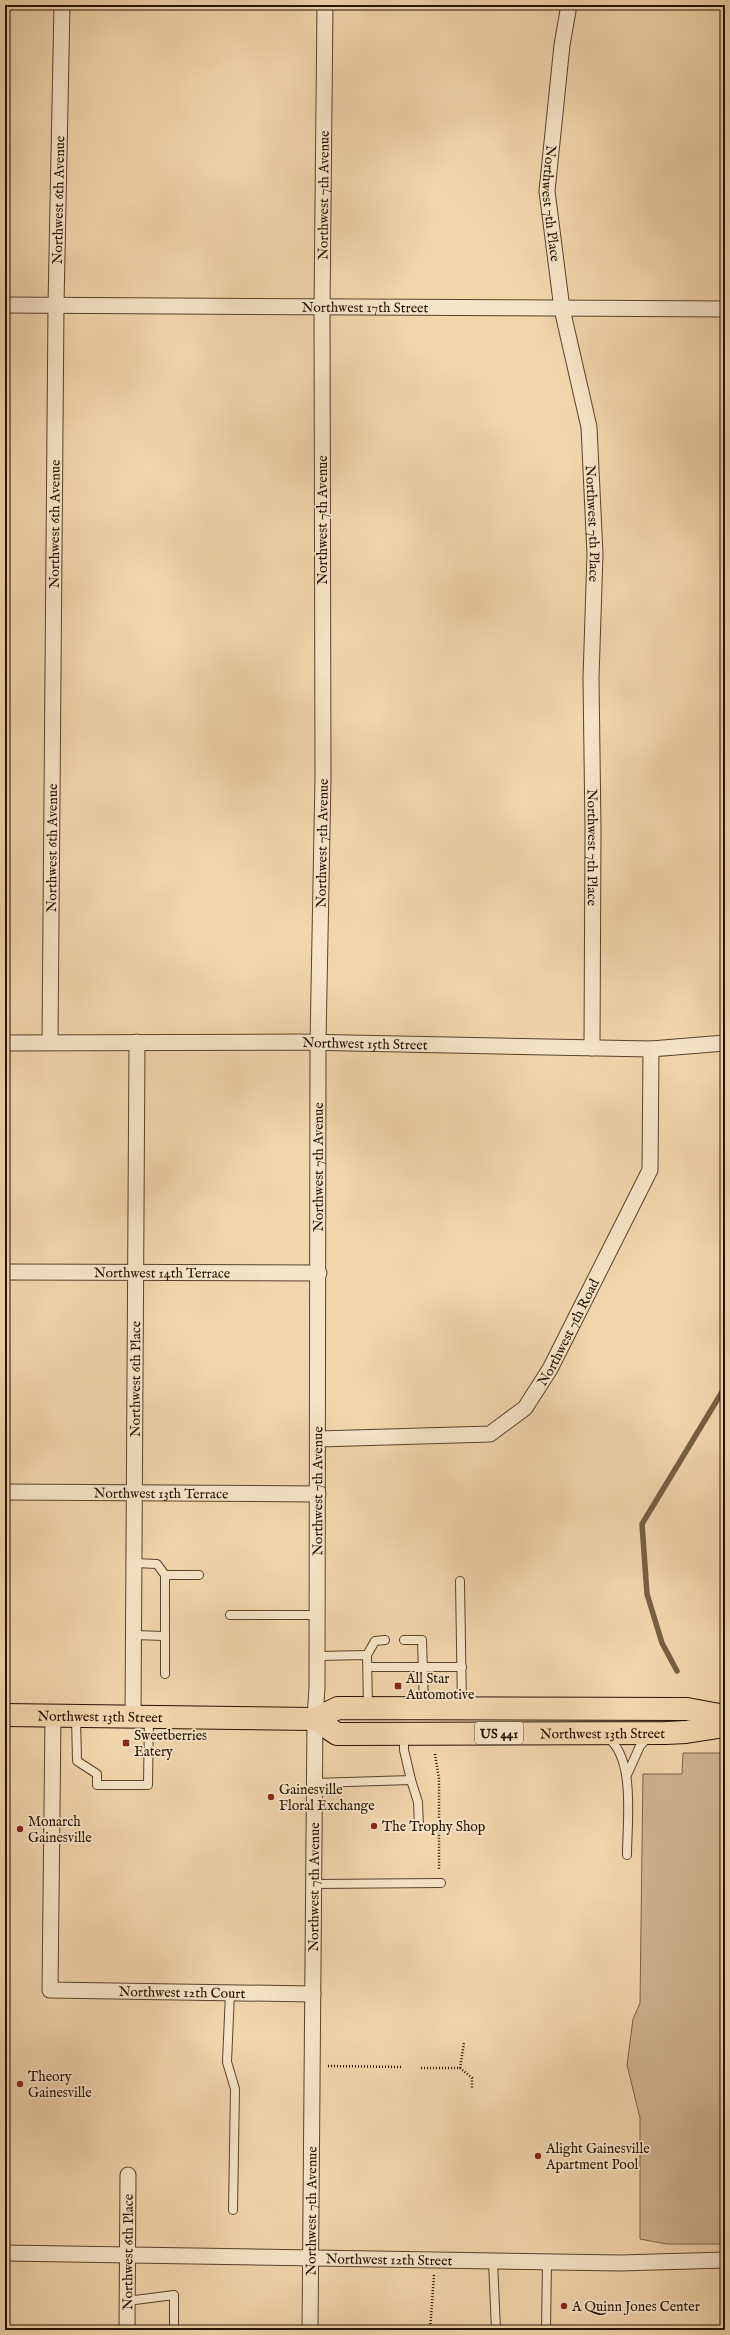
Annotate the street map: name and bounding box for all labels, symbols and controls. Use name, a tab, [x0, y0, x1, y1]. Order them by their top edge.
street label: Northwest 7th Avenue	[314, 130, 334, 260]
street label: Northwest 6th Avenue	[49, 135, 69, 265]
street label: Northwest 7th Place	[537, 144, 564, 263]
street label: Northwest 17th Street	[302, 299, 429, 317]
street label: Northwest 7th Avenue	[314, 455, 332, 585]
street label: Northwest 6th Avenue	[46, 459, 65, 589]
street label: Northwest 7th Place	[581, 465, 603, 583]
street label: Northwest 7th Avenue	[313, 778, 333, 908]
street label: Northwest 6th Avenue	[43, 783, 62, 913]
street label: Northwest 7th Place	[582, 789, 601, 907]
street label: Northwest 15th Street	[302, 1034, 428, 1055]
street label: Northwest 7th Avenue	[310, 1102, 328, 1232]
street label: Northwest 14th Terrace	[94, 1264, 231, 1283]
street label: Northwest 7th Road	[533, 1275, 604, 1390]
street label: Northwest 6th Place	[127, 1320, 145, 1437]
street label: Northwest 7th Avenue	[309, 1426, 327, 1556]
street label: Northwest 13th Terrace	[94, 1485, 229, 1503]
place label: All Star Automotive	[405, 1670, 475, 1704]
marker: All Star Automotive	[393, 1681, 403, 1691]
street label: Northwest 13th Street	[37, 1707, 163, 1727]
road number: US 441	[475, 1722, 523, 1744]
street label: Northwest 13th Street	[540, 1725, 665, 1743]
place label: Sweetberries Eatery	[134, 1727, 207, 1761]
marker: Sweetberries Eatery	[121, 1738, 131, 1748]
place label: Gainesville Floral Exchange	[279, 1781, 375, 1815]
marker: Gainesville Floral Exchange	[266, 1792, 276, 1802]
place label: Monarch Gainesville	[28, 1813, 92, 1847]
place label: The Trophy Shop	[382, 1818, 486, 1836]
marker: The Trophy Shop	[369, 1821, 379, 1831]
street label: Northwest 7th Avenue	[305, 1822, 324, 1952]
marker: Monarch Gainesville	[15, 1824, 25, 1834]
street label: Northwest 12th Court	[118, 1983, 246, 2003]
place label: Theory Gainesville	[28, 2068, 92, 2102]
marker: Theory Gainesville	[15, 2079, 25, 2089]
place label: Alight Gainesville Apartment Pool	[545, 2140, 650, 2174]
street label: Northwest 7th Avenue	[302, 2146, 322, 2276]
marker: Alight Gainesville Apartment Pool	[533, 2151, 543, 2161]
street label: Northwest 6th Place	[119, 2193, 138, 2310]
street label: Northwest 12th Street	[325, 2250, 453, 2270]
place label: A Quinn Jones Center	[571, 2298, 700, 2316]
marker: A Quinn Jones Center	[559, 2301, 569, 2311]

